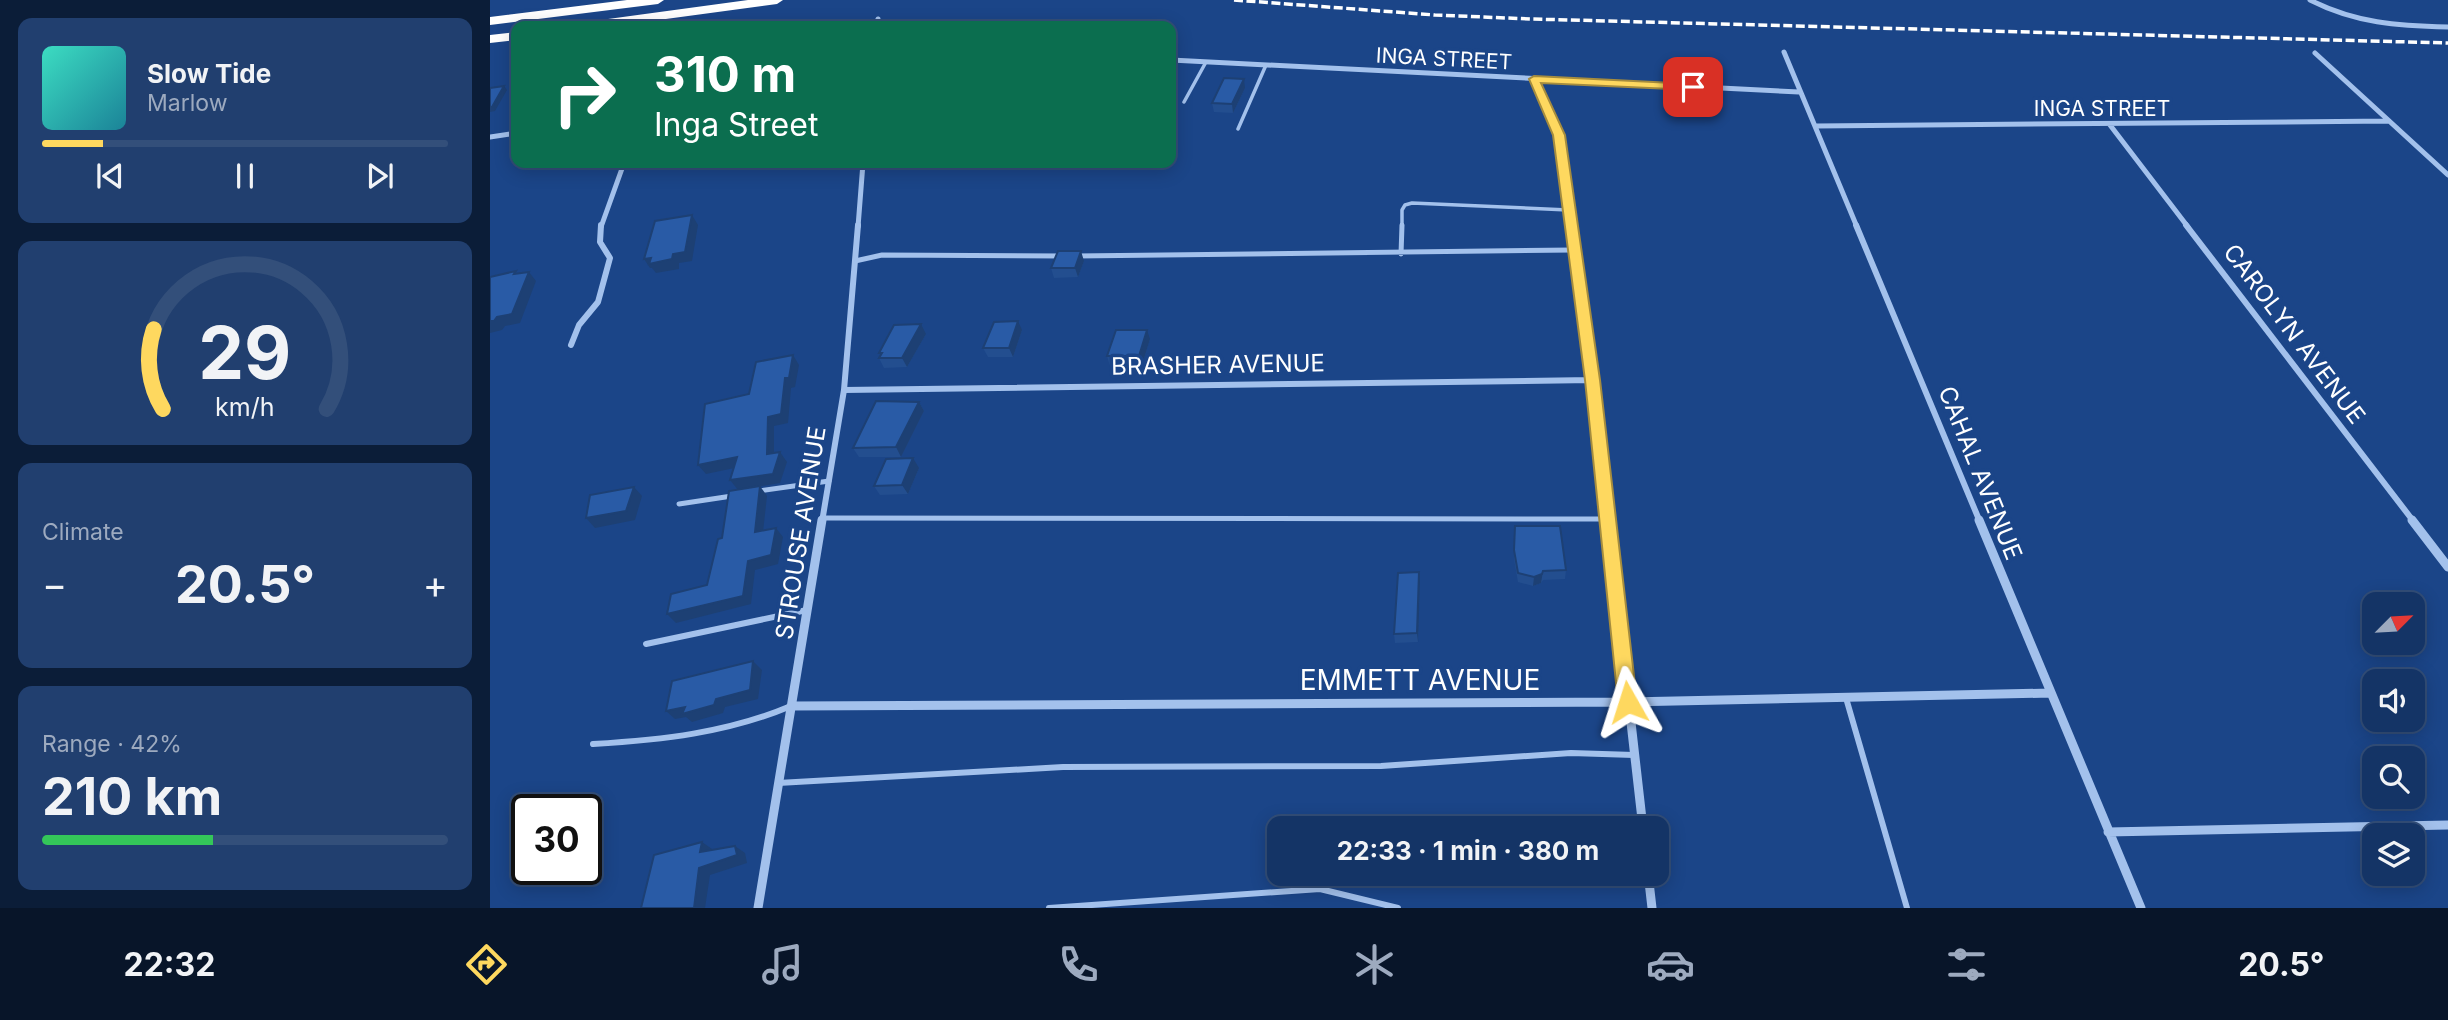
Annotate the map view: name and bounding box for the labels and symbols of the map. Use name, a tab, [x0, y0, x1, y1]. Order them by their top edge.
street label: INGA STREET	[1375, 42, 1513, 75]
pin	[1663, 57, 1723, 117]
street label: INGA STREET	[2034, 96, 2170, 121]
street label: CAROLYN AVENUE	[2217, 238, 2371, 429]
street label: BRASHER AVENUE	[1111, 348, 1325, 381]
street label: CAHAL AVENUE	[1932, 382, 2028, 564]
street label: STROUSE AVENUE	[769, 424, 832, 642]
north arrow	[2362, 592, 2426, 654]
street label: EMMETT AVENUE	[1300, 663, 1540, 697]
position arrow	[1591, 665, 1665, 739]
speed limit sign: 30	[511, 794, 602, 885]

